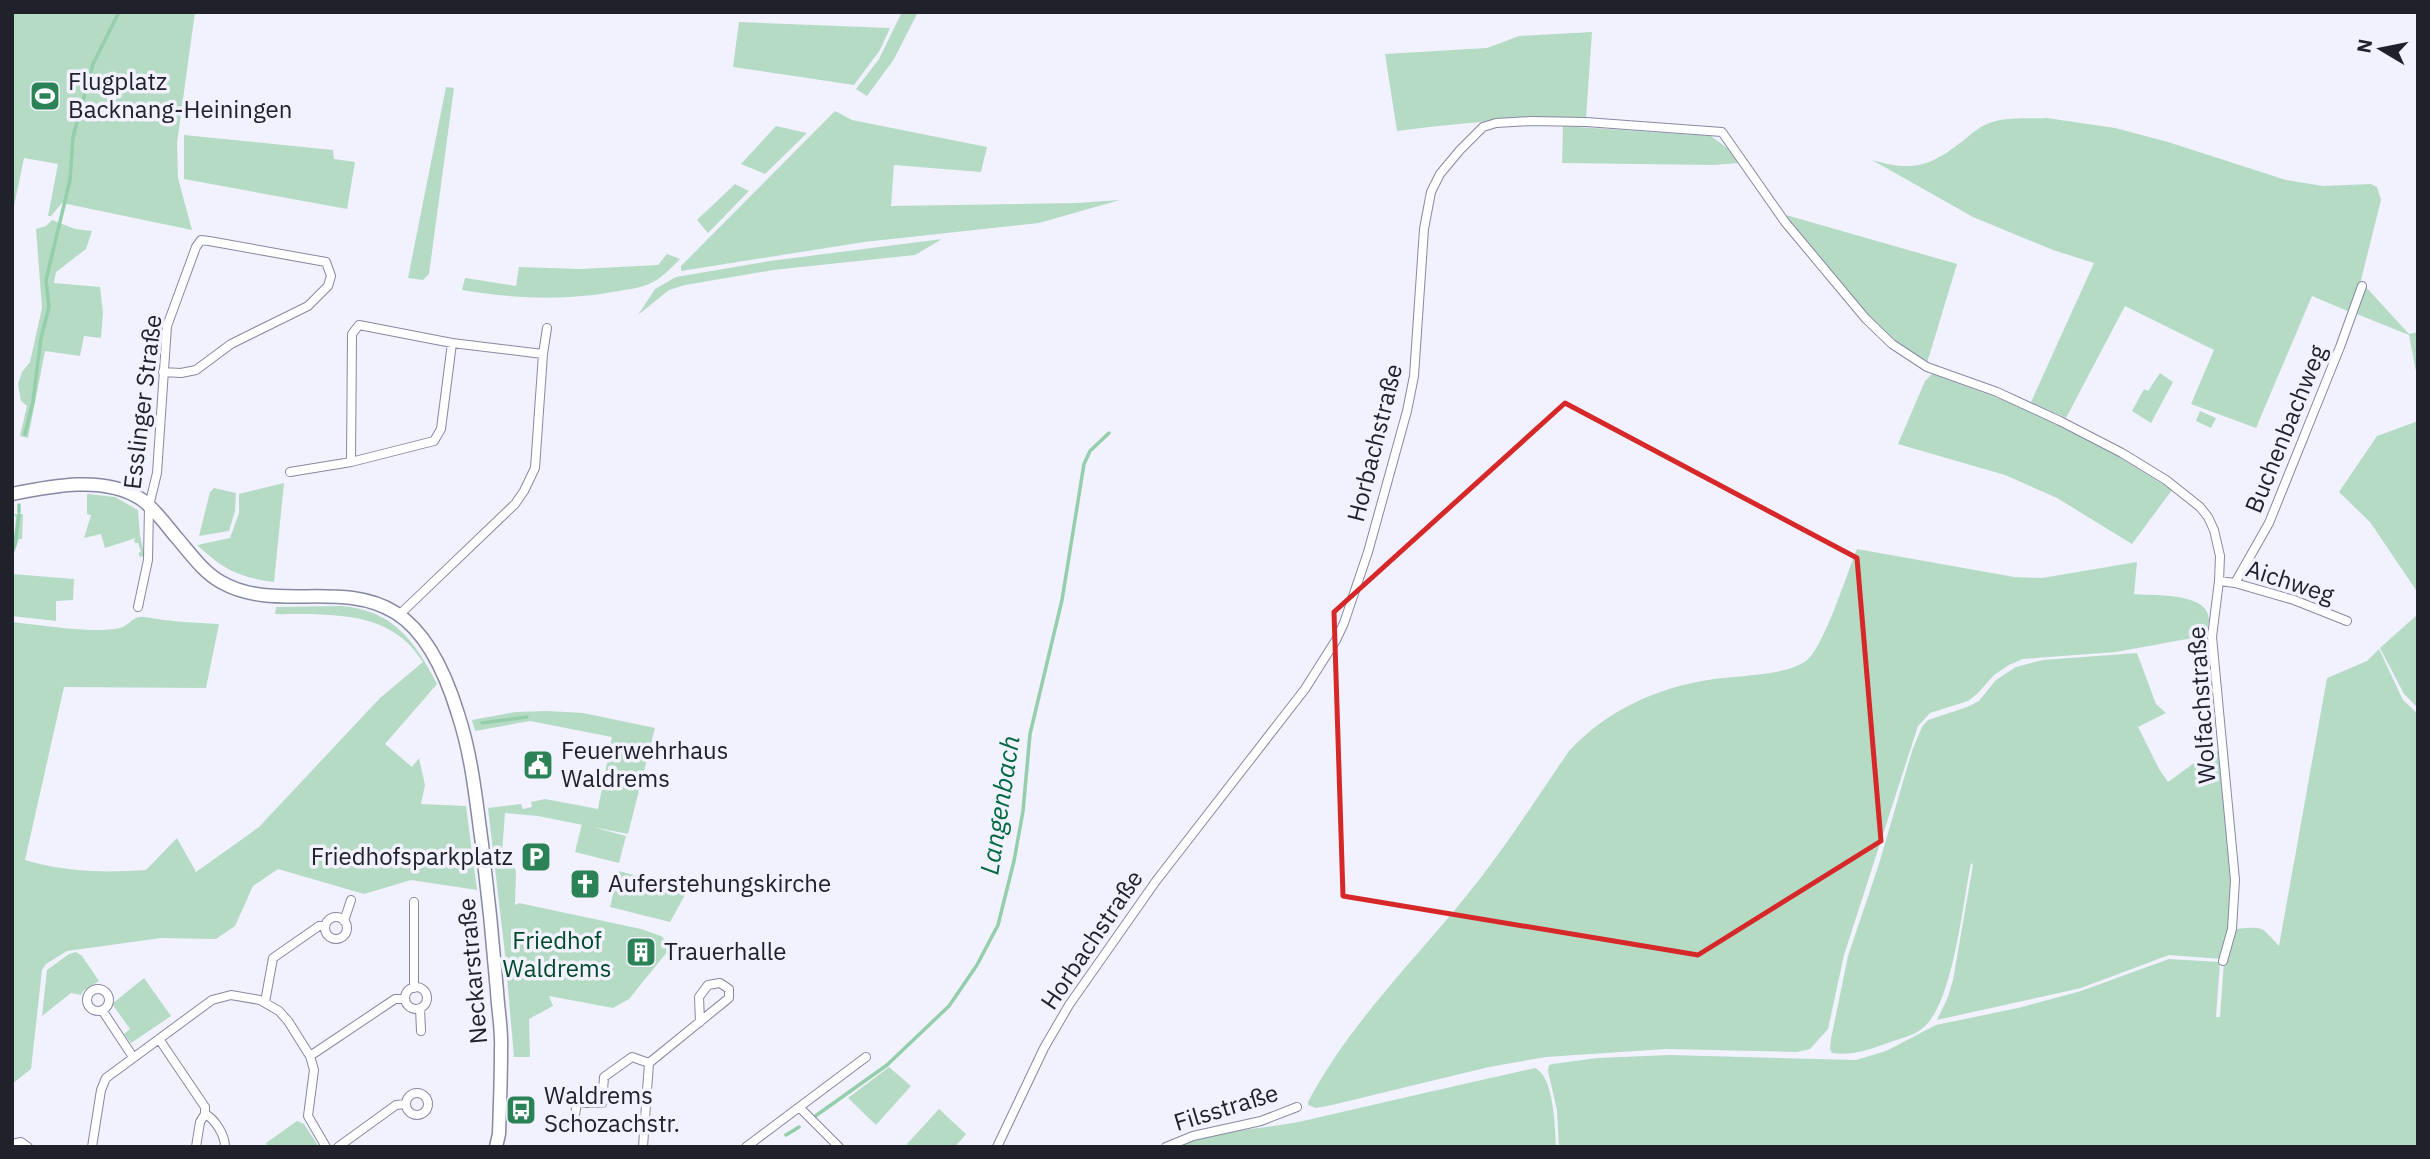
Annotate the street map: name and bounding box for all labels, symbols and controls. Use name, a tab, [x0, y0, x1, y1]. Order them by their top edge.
north arrow	[2346, 14, 2416, 84]
text: N	[2351, 37, 2377, 55]
place label: Flugplatz Backnang-Heiningen	[68, 65, 292, 125]
sports icon: Flugplatz Backnang-Heiningen	[28, 79, 62, 113]
street label: Esslinger Straße	[115, 313, 169, 491]
street label: Buchenbachweg	[2237, 340, 2333, 517]
street label: Horbachstraße	[1339, 360, 1409, 525]
street label: Aichweg	[2242, 552, 2339, 610]
street label: Wolfachstraße	[2180, 625, 2222, 785]
water label: Langenbach	[971, 733, 1027, 877]
place label: Feuerwehrhaus Waldrems	[561, 734, 728, 794]
public building icon: Feuerwehrhaus Waldrems	[521, 748, 555, 782]
place label: Friedhofsparkplatz	[311, 840, 513, 872]
parking icon: Friedhofsparkplatz	[519, 840, 553, 874]
street label: Horbachstraße	[1033, 863, 1150, 1015]
church icon: Auferstehungskirche	[568, 867, 602, 901]
place label: Auferstehungskirche	[608, 867, 831, 899]
street label: Neckarstraße	[450, 897, 494, 1045]
park label: Friedhof Waldrems	[503, 924, 611, 984]
building icon: Trauerhalle	[624, 935, 658, 969]
place label: Trauerhalle	[664, 935, 786, 967]
street label: Filsstraße	[1170, 1076, 1282, 1138]
place label: Waldrems Schozachstr.	[544, 1079, 680, 1139]
bus stop icon: Waldrems Schozachstr.	[504, 1093, 538, 1127]

